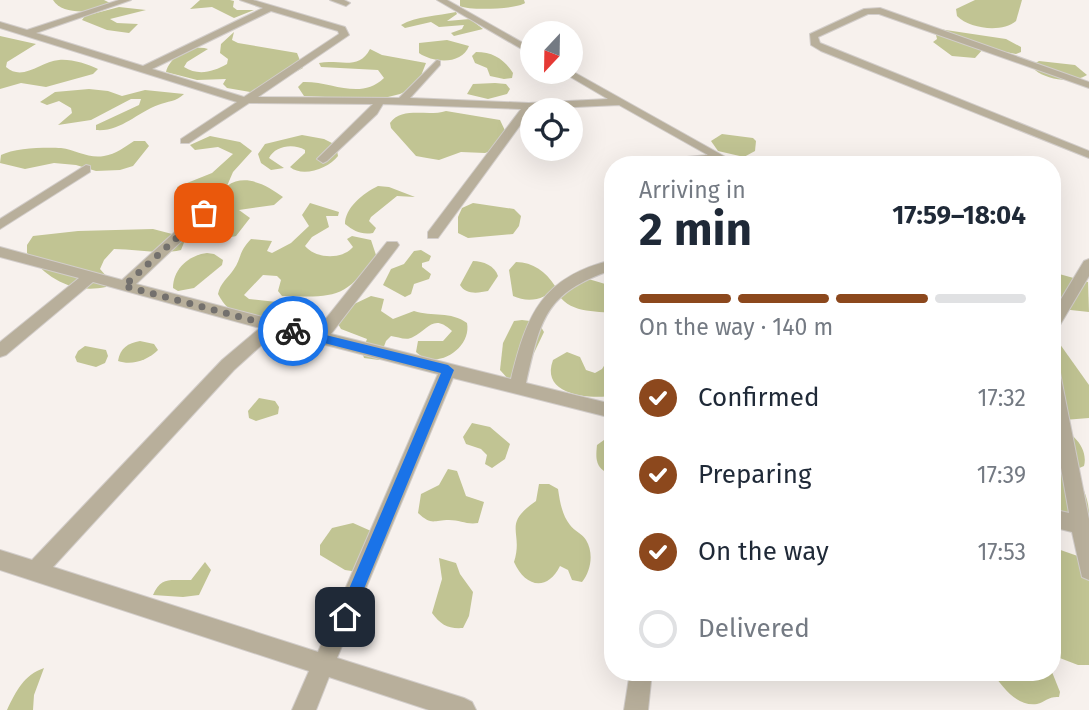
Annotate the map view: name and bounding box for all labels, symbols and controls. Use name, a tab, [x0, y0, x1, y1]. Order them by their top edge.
north arrow	[520, 21, 583, 84]
map controls	[520, 21, 583, 161]
button: locate	[520, 98, 583, 161]
text: Arriving in	[639, 176, 746, 204]
pin	[174, 183, 234, 243]
icon: bag	[185, 194, 223, 232]
text: 17:59–18:04	[892, 200, 1026, 231]
text: 2 min	[639, 202, 752, 257]
courier	[258, 296, 328, 366]
icon: bike	[274, 312, 312, 350]
text: On the way · 140 m	[639, 313, 833, 341]
icon: check	[639, 379, 677, 417]
text: Confirmed	[698, 382, 819, 413]
text: 17:32	[977, 384, 1026, 412]
icon: check	[639, 456, 677, 494]
text: Preparing	[698, 459, 811, 490]
text: 17:39	[977, 461, 1026, 489]
icon: check	[639, 533, 677, 571]
text: On the way	[698, 536, 829, 567]
text: 17:53	[977, 538, 1026, 566]
pin	[315, 587, 375, 647]
icon: home	[326, 598, 364, 636]
text: Delivered	[698, 613, 810, 644]

